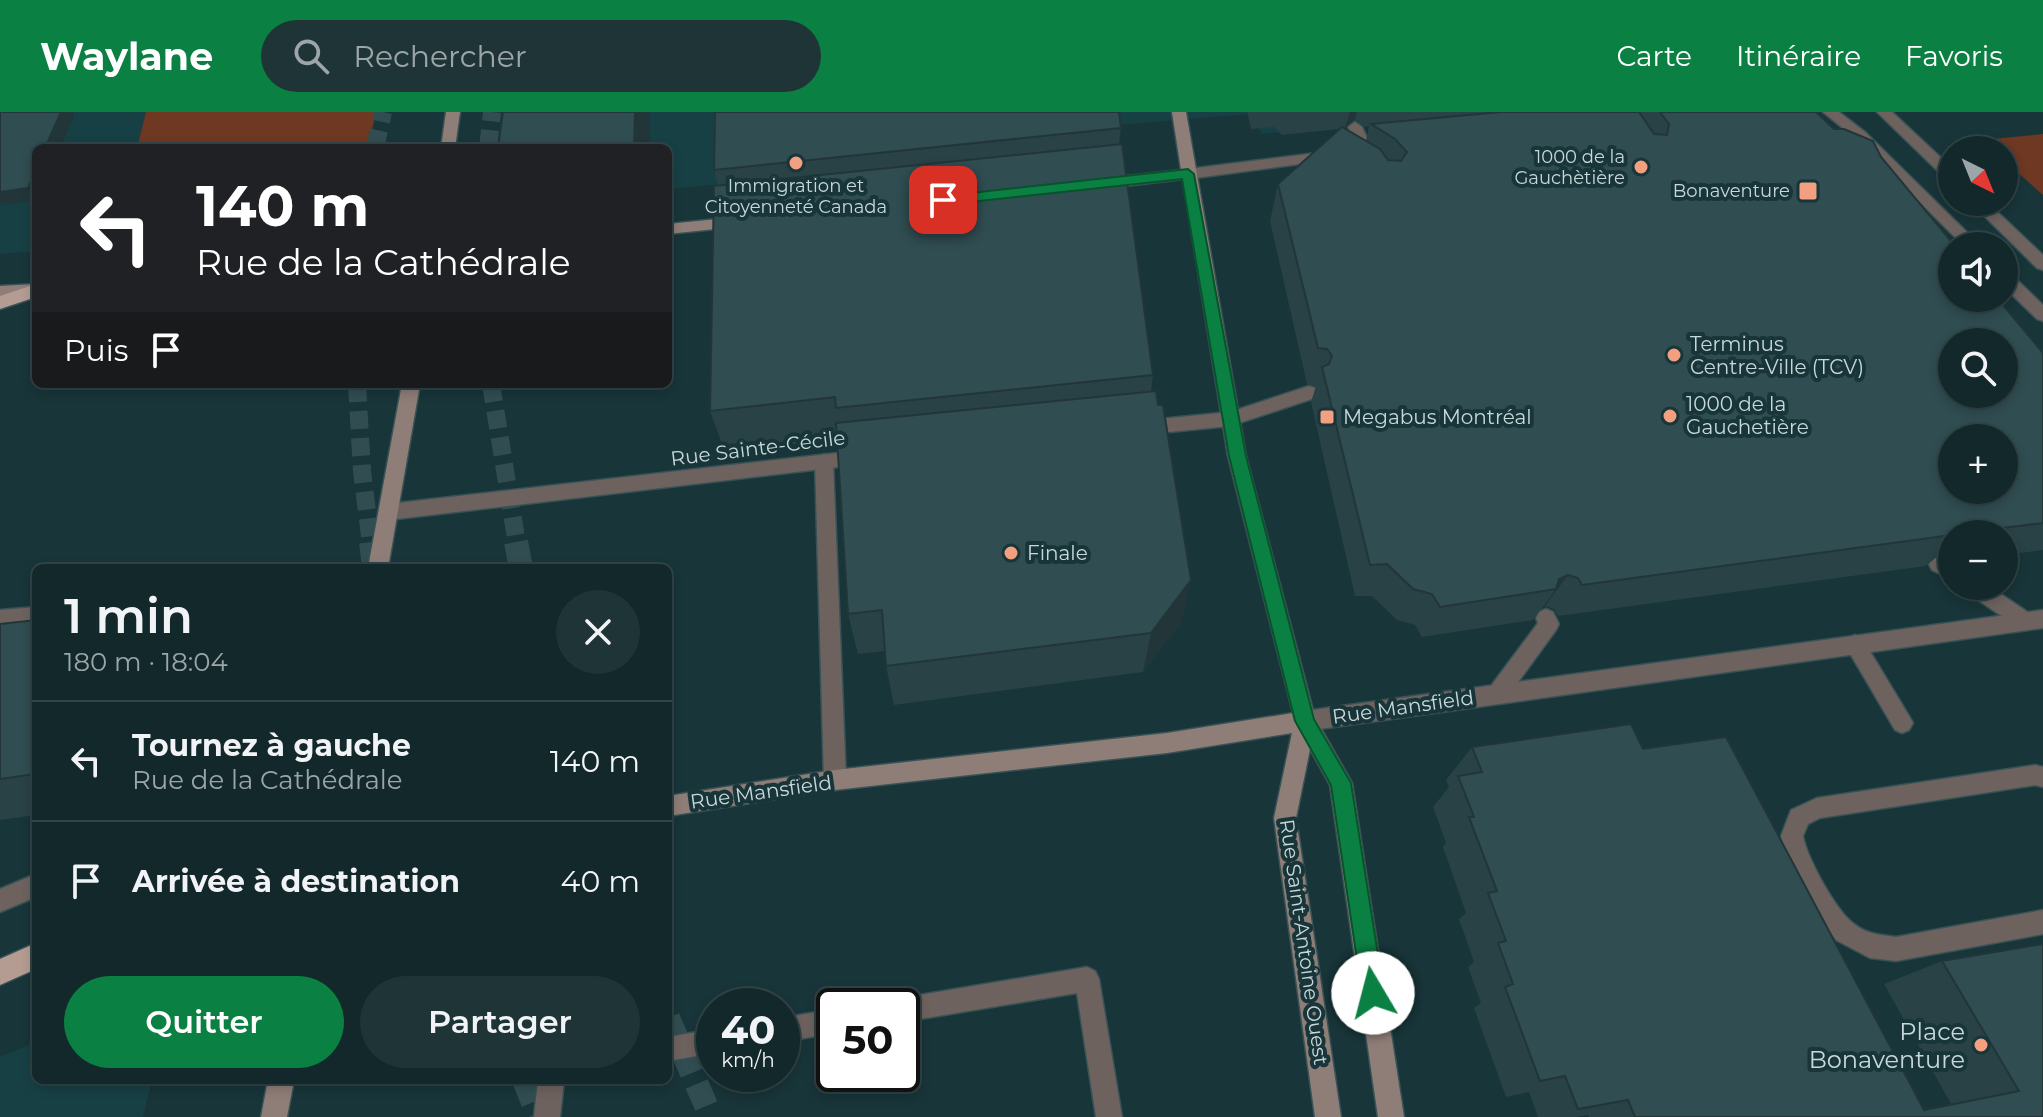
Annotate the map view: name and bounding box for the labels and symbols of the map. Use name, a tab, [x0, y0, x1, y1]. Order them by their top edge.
north arrow	[1938, 136, 2018, 216]
place label: 1000 de la Gauchètière	[1514, 146, 1625, 189]
marker: Immigration et Citoyenneté Canada	[787, 154, 805, 172]
marker: 1000 de la Gauchètière	[1632, 158, 1650, 176]
pin	[909, 166, 977, 234]
place label: Immigration et Citoyenneté Canada	[705, 175, 887, 218]
place label: Bonaventure	[1673, 180, 1790, 202]
marker: Bonaventure	[1797, 180, 1819, 202]
place label: Terminus Centre-Ville (TCV)	[1690, 332, 1864, 379]
marker: Terminus Centre-Ville (TCV)	[1665, 346, 1683, 364]
place label: 1000 de la Gauchetière	[1686, 392, 1809, 439]
place label: Megabus Montréal	[1343, 405, 1532, 429]
marker: 1000 de la Gauchetière	[1661, 407, 1679, 425]
marker: Megabus Montréal	[1318, 408, 1336, 426]
street label: Rue Sainte-Cécile	[669, 425, 847, 471]
place label: Finale	[1027, 541, 1088, 565]
marker: Finale	[1002, 544, 1020, 562]
street label: Rue Mansfield	[1331, 685, 1475, 729]
street label: Rue Mansfield	[689, 770, 833, 814]
street label: Rue Saint-Antoine Ouest	[1275, 818, 1333, 1066]
position arrow	[1331, 951, 1415, 1035]
speed limit sign: 50	[816, 988, 920, 1092]
place label: Place Bonaventure	[1809, 1017, 1965, 1074]
marker: Place Bonaventure	[1972, 1036, 1990, 1054]

